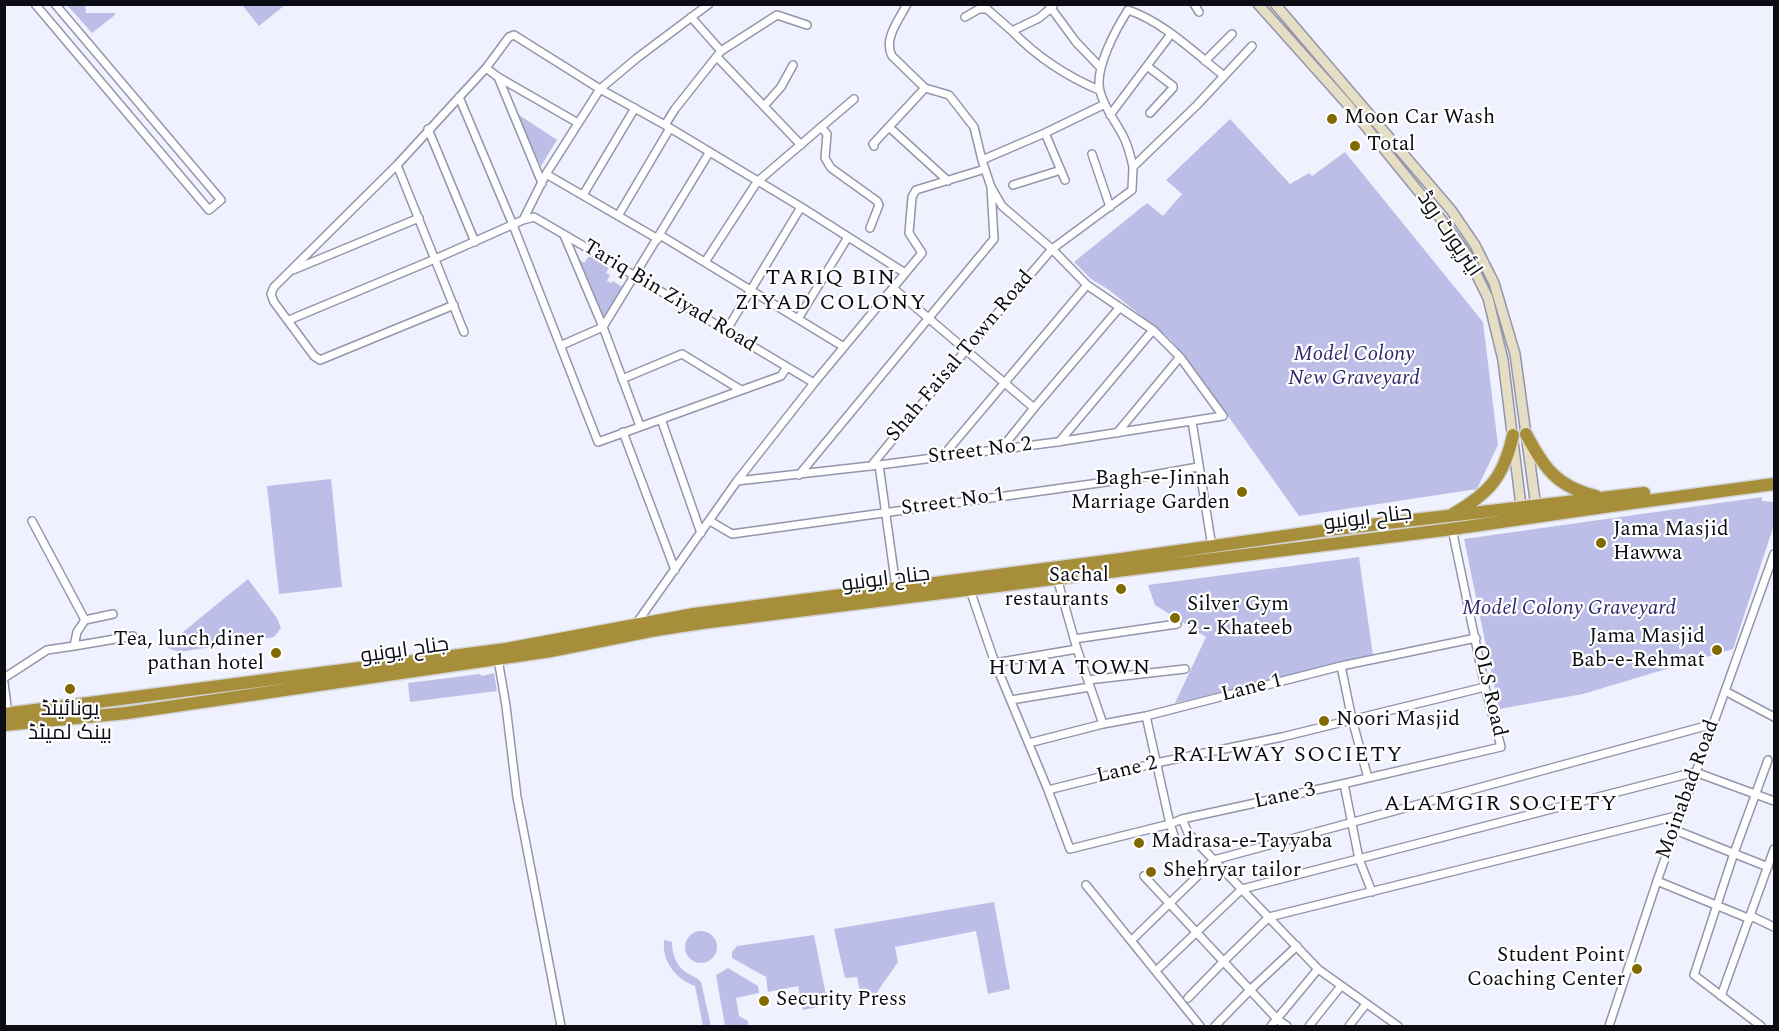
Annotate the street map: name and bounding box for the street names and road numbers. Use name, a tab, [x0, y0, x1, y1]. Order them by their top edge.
street label: ایئرپورٹ روڈ	[1410, 187, 1486, 283]
street label: Tariq Bin Ziyad Road	[578, 235, 760, 359]
street label: Shah Faisal Town Road	[882, 266, 1040, 448]
street label: Street No 2	[927, 433, 1033, 471]
street label: Street No 1	[900, 483, 1006, 523]
street label: جناح ایونیو	[1322, 502, 1414, 538]
street label: جناح ایونیو	[840, 563, 932, 599]
street label: جناح ایونیو	[359, 633, 451, 671]
street label: OLS Road	[1465, 642, 1511, 740]
street label: Lane 1	[1219, 669, 1285, 709]
street label: Moinabad Road	[1652, 717, 1726, 863]
street label: Lane 2	[1094, 752, 1160, 790]
street label: Lane 3	[1252, 778, 1318, 816]

